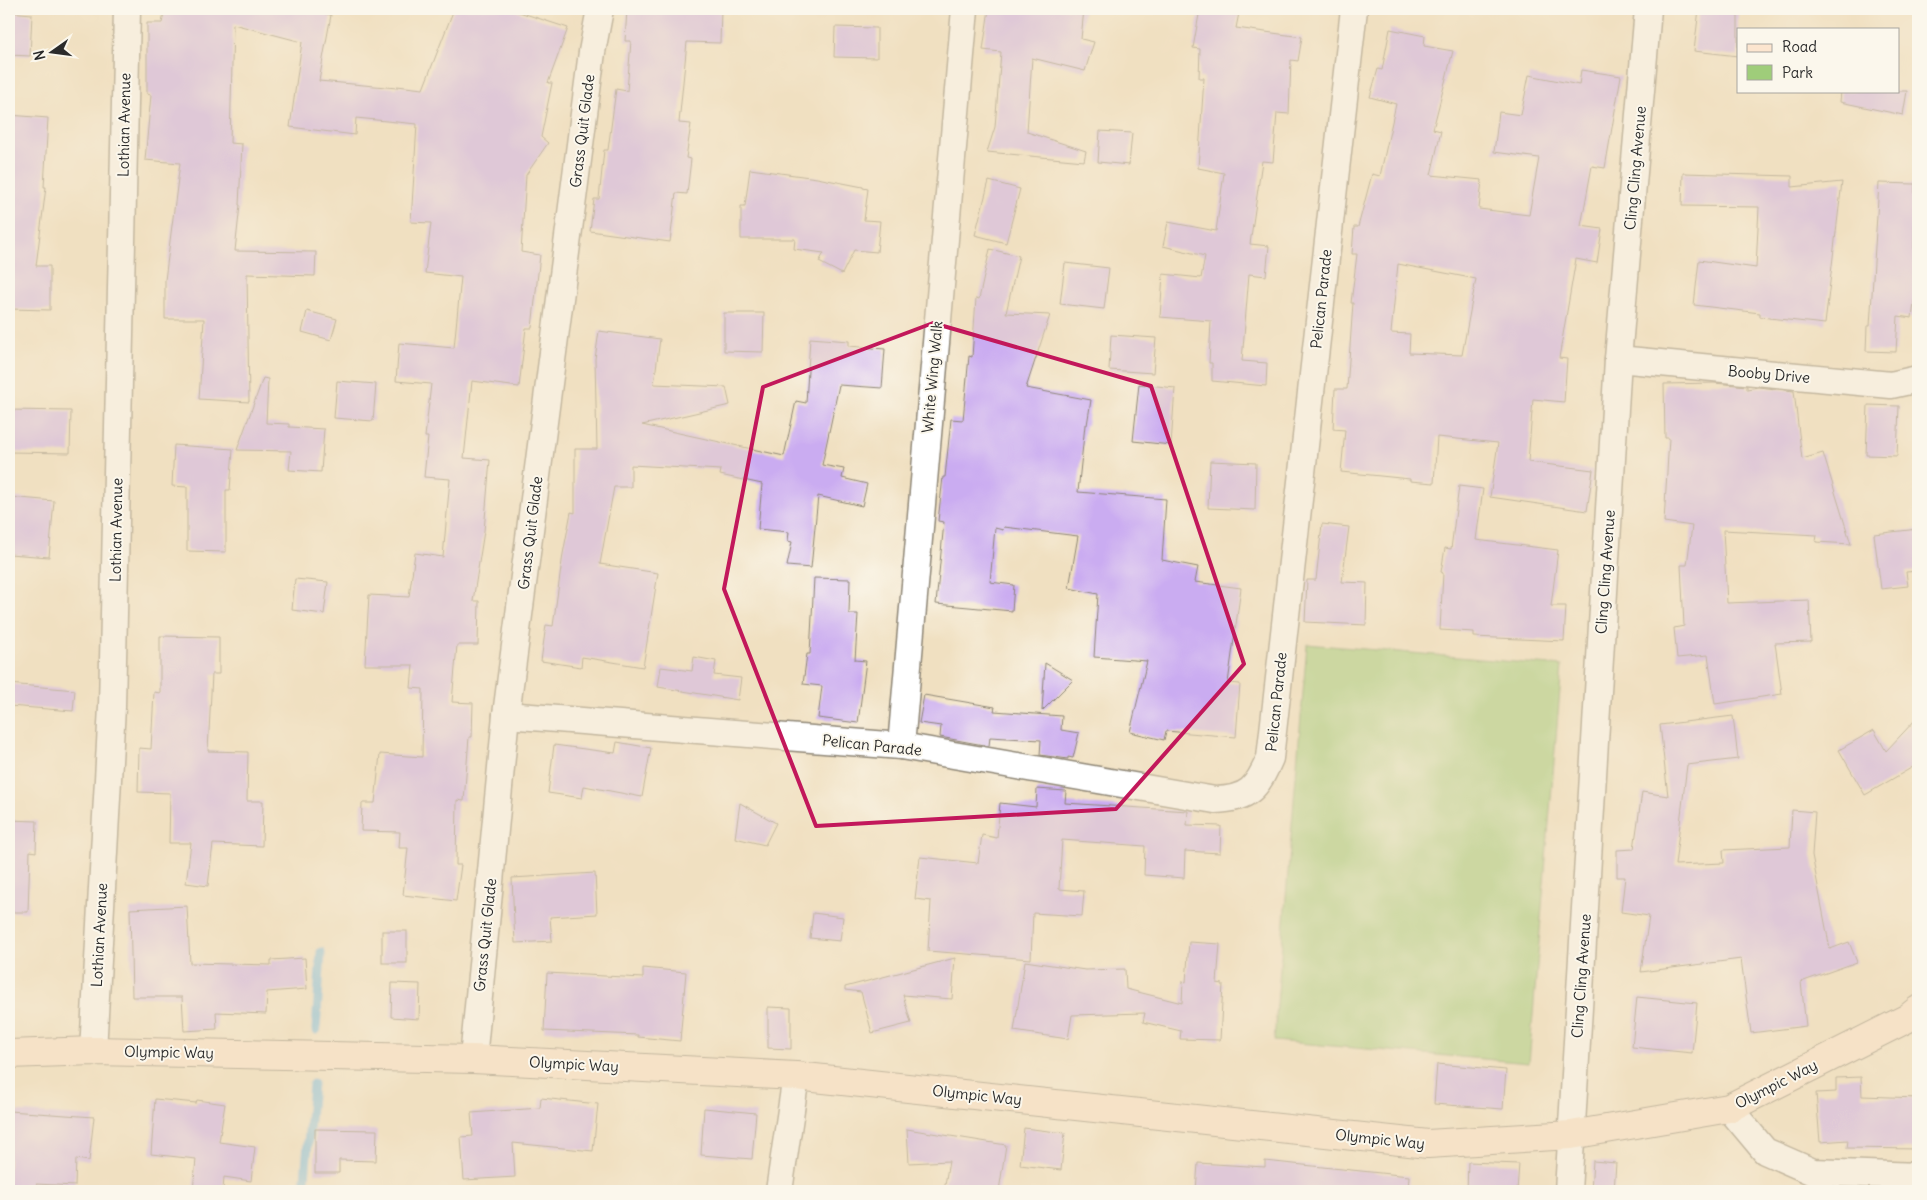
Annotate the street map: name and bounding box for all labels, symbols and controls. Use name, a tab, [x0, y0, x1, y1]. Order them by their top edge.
north arrow	[28, 28, 78, 78]
legend	[1737, 28, 1900, 92]
text: Road	[1782, 37, 1817, 56]
text: N	[29, 48, 49, 62]
text: Park	[1782, 63, 1813, 82]
street label: Lothian Avenue	[114, 73, 134, 177]
street label: Grass Quit Glade	[566, 73, 598, 189]
street label: Cling Cling Avenue	[1620, 105, 1650, 231]
street label: Pelican Parade	[1306, 248, 1336, 350]
street label: White Wing Walk	[918, 320, 946, 434]
street label: Booby Drive	[1727, 361, 1811, 387]
street label: Grass Quit Glade	[514, 475, 546, 591]
street label: Lothian Avenue	[106, 478, 126, 582]
street label: Cling Cling Avenue	[1591, 509, 1619, 635]
street label: Pelican Parade	[1261, 651, 1291, 753]
street label: Pelican Parade	[821, 730, 923, 760]
street label: Grass Quit Glade	[470, 877, 500, 993]
street label: Lothian Avenue	[87, 882, 111, 988]
street label: Cling Cling Avenue	[1567, 913, 1595, 1039]
street label: Olympic Way	[124, 1042, 214, 1062]
street label: Olympic Way	[529, 1052, 619, 1076]
street label: Olympic Way	[1732, 1055, 1820, 1113]
street label: Olympic Way	[931, 1081, 1023, 1109]
street label: Olympic Way	[1334, 1125, 1426, 1153]

